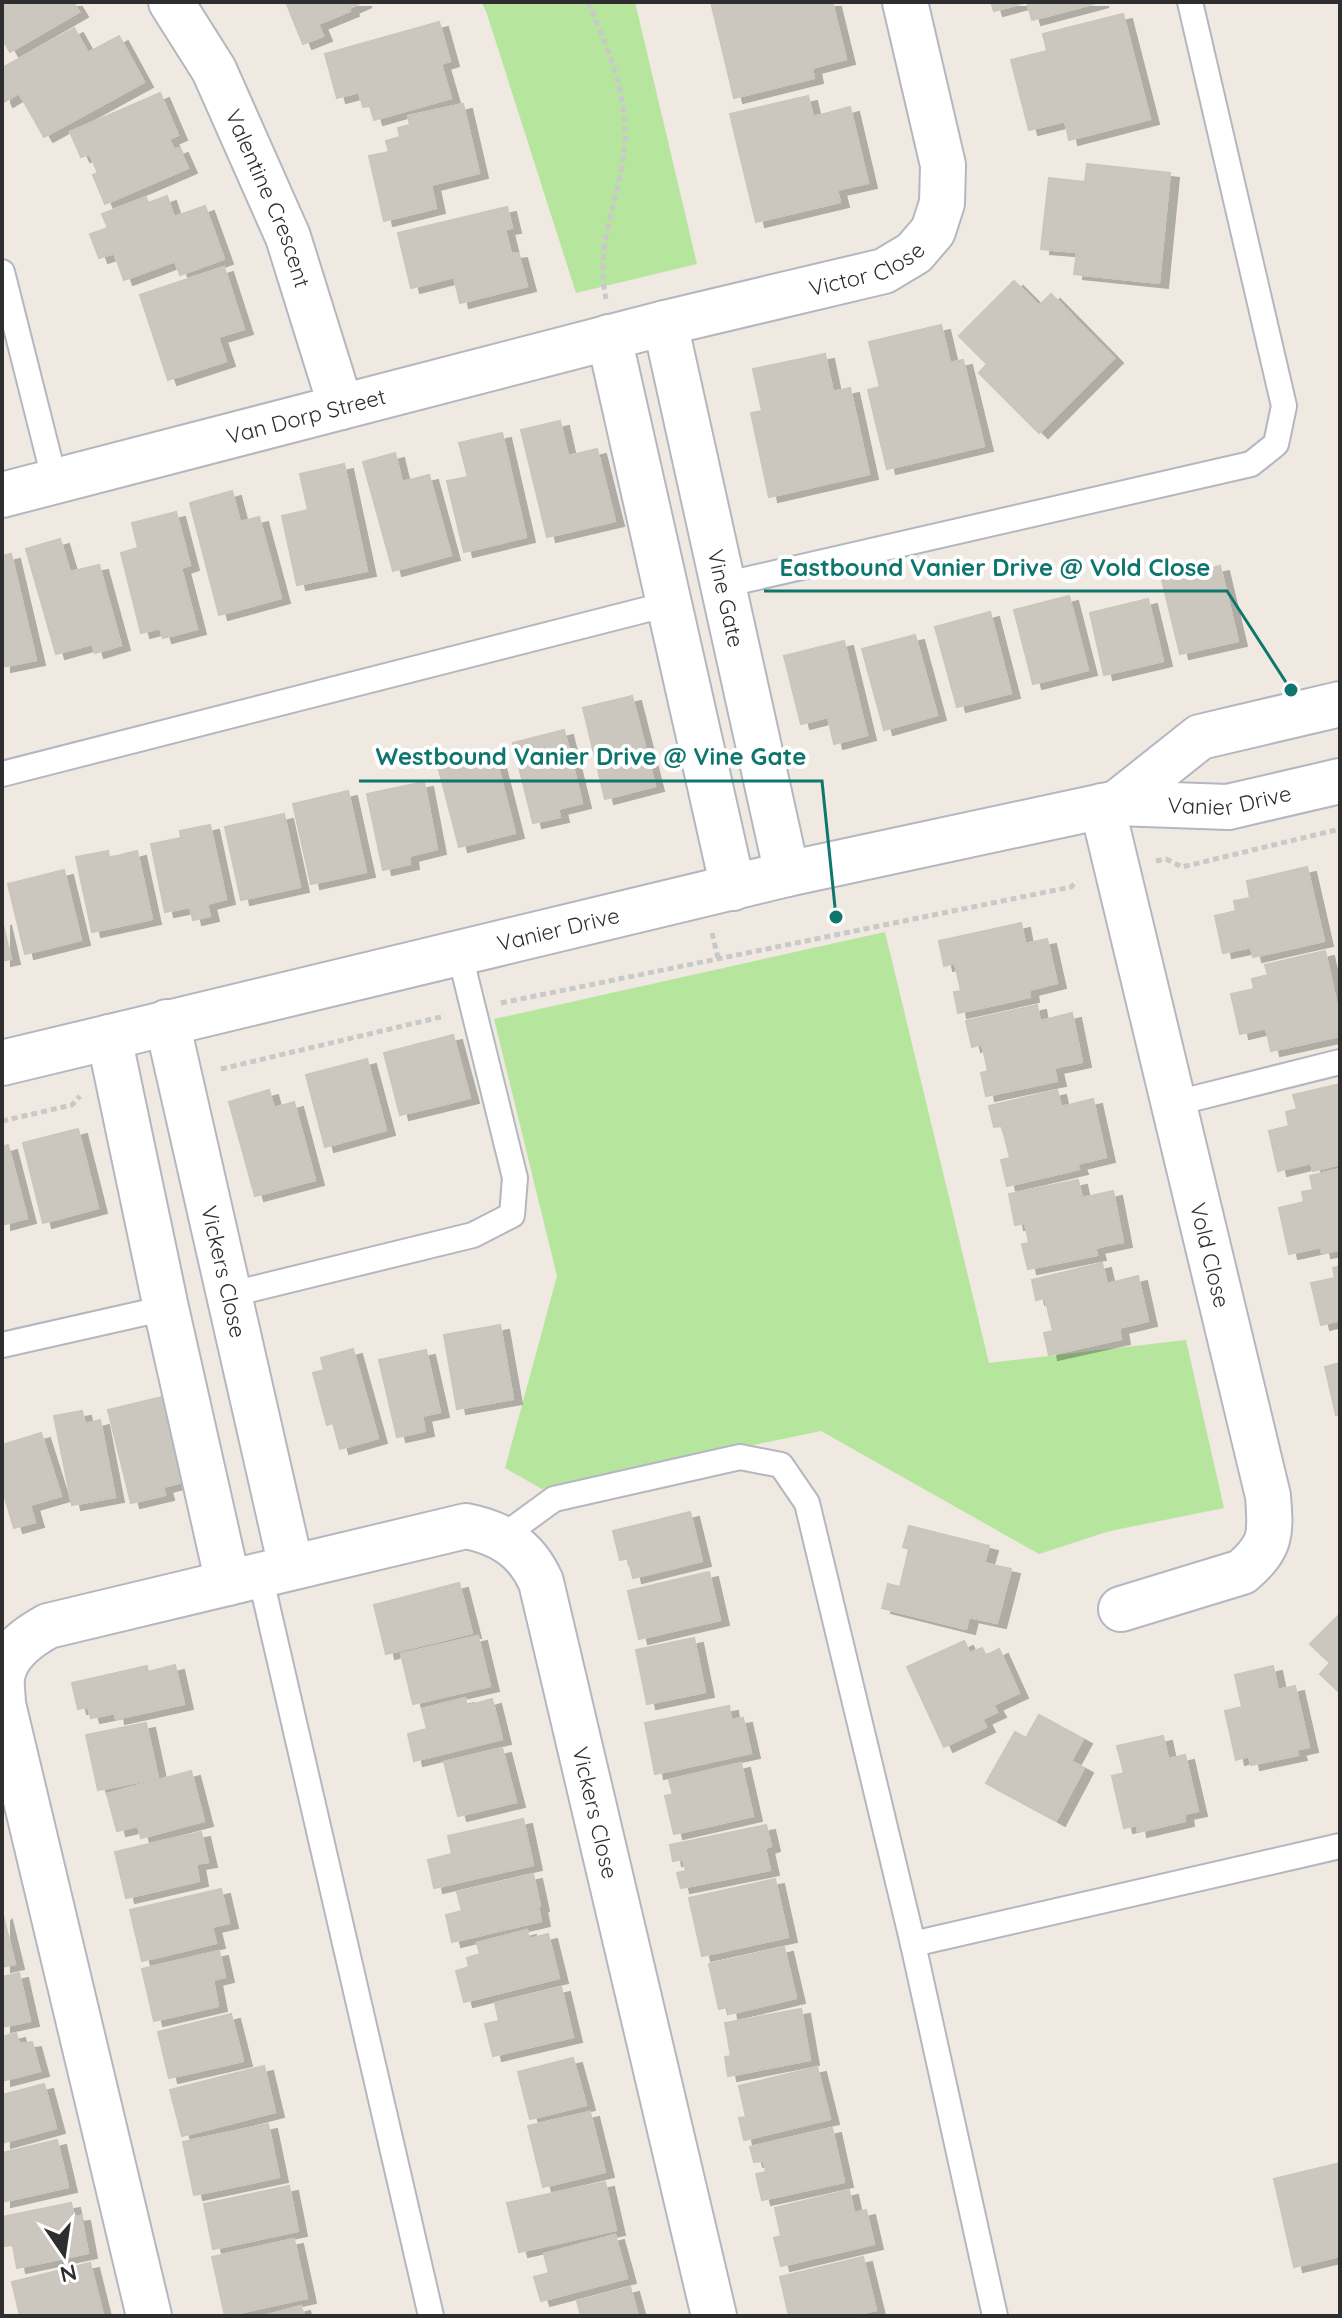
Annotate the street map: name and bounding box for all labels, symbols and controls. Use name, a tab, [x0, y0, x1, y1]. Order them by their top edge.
street label: Valentine Crescent	[219, 105, 317, 291]
street label: Victor Close	[806, 237, 931, 302]
street label: Van Dorp Street	[223, 382, 389, 450]
callout: Eastbound Vanier Drive @ Vold Close	[764, 543, 1227, 591]
street label: Vine Gate	[702, 547, 750, 650]
text: Eastbound Vanier Drive @ Vold Close	[780, 552, 1210, 582]
callout: Westbound Vanier Drive @ Vine Gate	[359, 733, 822, 781]
text: Westbound Vanier Drive @ Vine Gate	[376, 741, 806, 771]
street label: Vanier Drive	[1167, 779, 1294, 821]
street label: Vanier Drive	[494, 901, 622, 957]
street label: Vold Close	[1184, 1200, 1236, 1310]
street label: Vickers Close	[195, 1203, 252, 1340]
street label: Vickers Close	[566, 1744, 624, 1881]
north arrow	[24, 2214, 104, 2294]
text: N	[57, 2258, 80, 2289]

